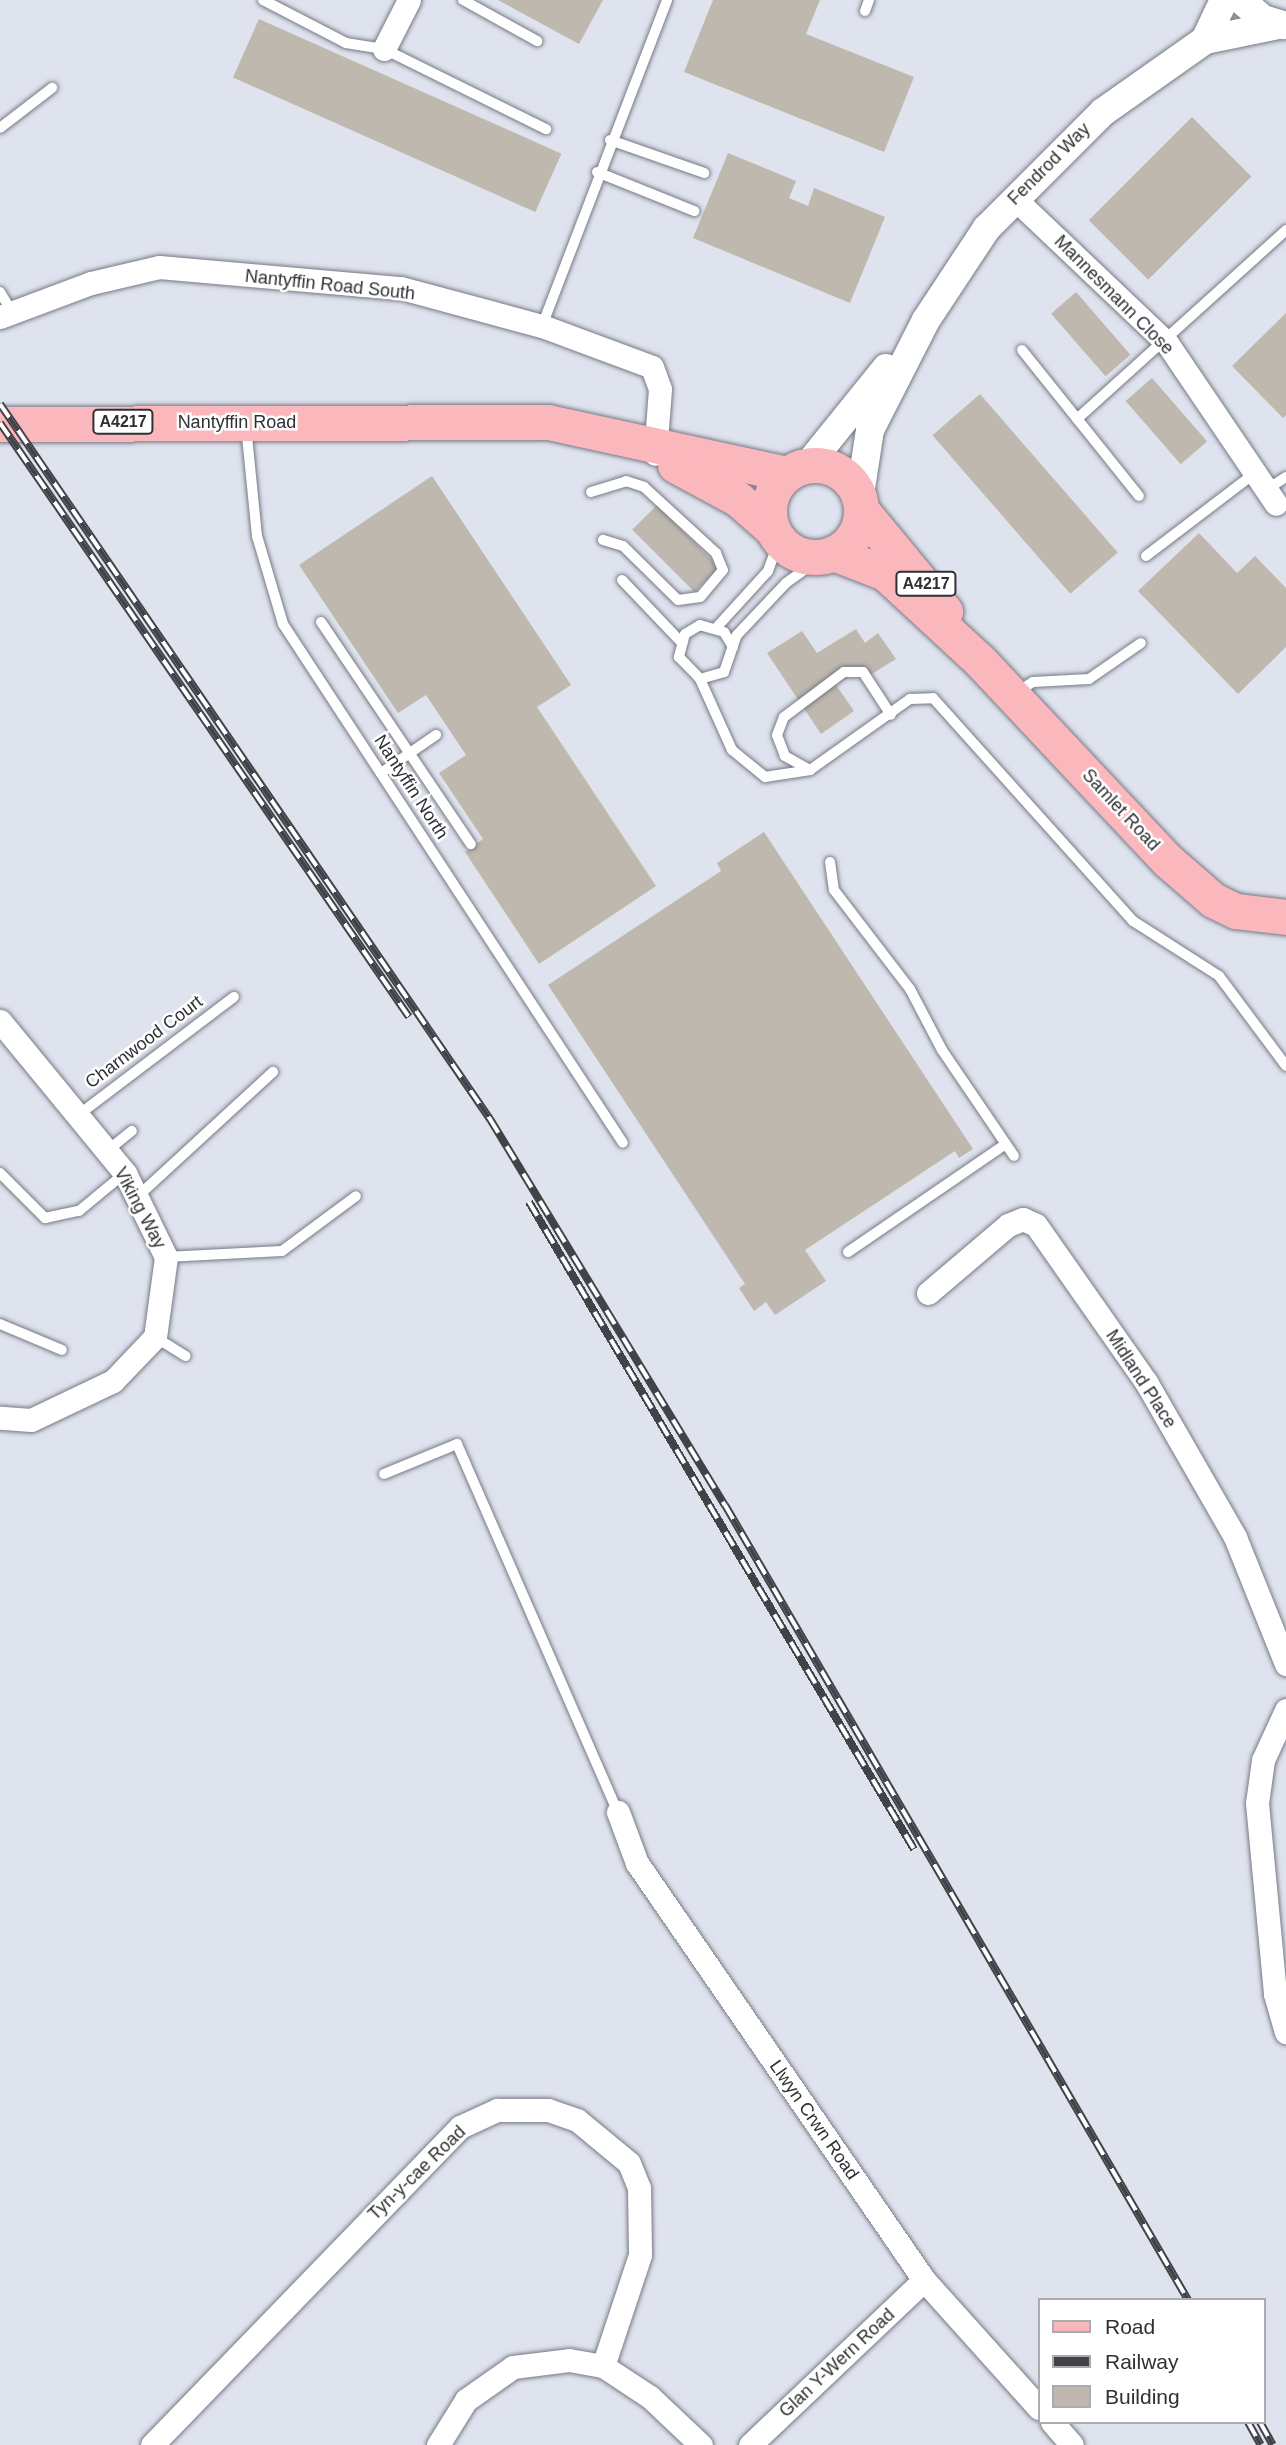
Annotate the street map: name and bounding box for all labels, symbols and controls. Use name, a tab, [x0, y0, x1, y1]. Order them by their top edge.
street label: Fendrod Way	[1003, 118, 1095, 210]
street label: Mannesmann Close	[1050, 231, 1178, 359]
street label: Nantyffin Road South	[244, 265, 416, 305]
road number: A4217	[92, 410, 154, 434]
street label: Nantyffin Road	[178, 411, 296, 433]
road number: A4217	[894, 572, 958, 596]
street label: Nantyffin North	[369, 731, 453, 843]
street label: Samlet Road	[1078, 765, 1164, 855]
street label: Charnwood Court	[81, 991, 207, 1093]
street label: Viking Way	[110, 1164, 170, 1252]
street label: Midland Place	[1101, 1326, 1181, 1432]
street label: Llwyn Crwn Road	[765, 2056, 863, 2184]
street label: Tyn-y-cae Road	[364, 2121, 470, 2225]
legend	[1038, 2298, 1265, 2424]
street label: Glan Y-Wern Road	[775, 2304, 899, 2422]
text: Road	[1105, 2315, 1155, 2338]
text: Railway	[1105, 2350, 1179, 2373]
text: Building	[1105, 2385, 1180, 2408]

